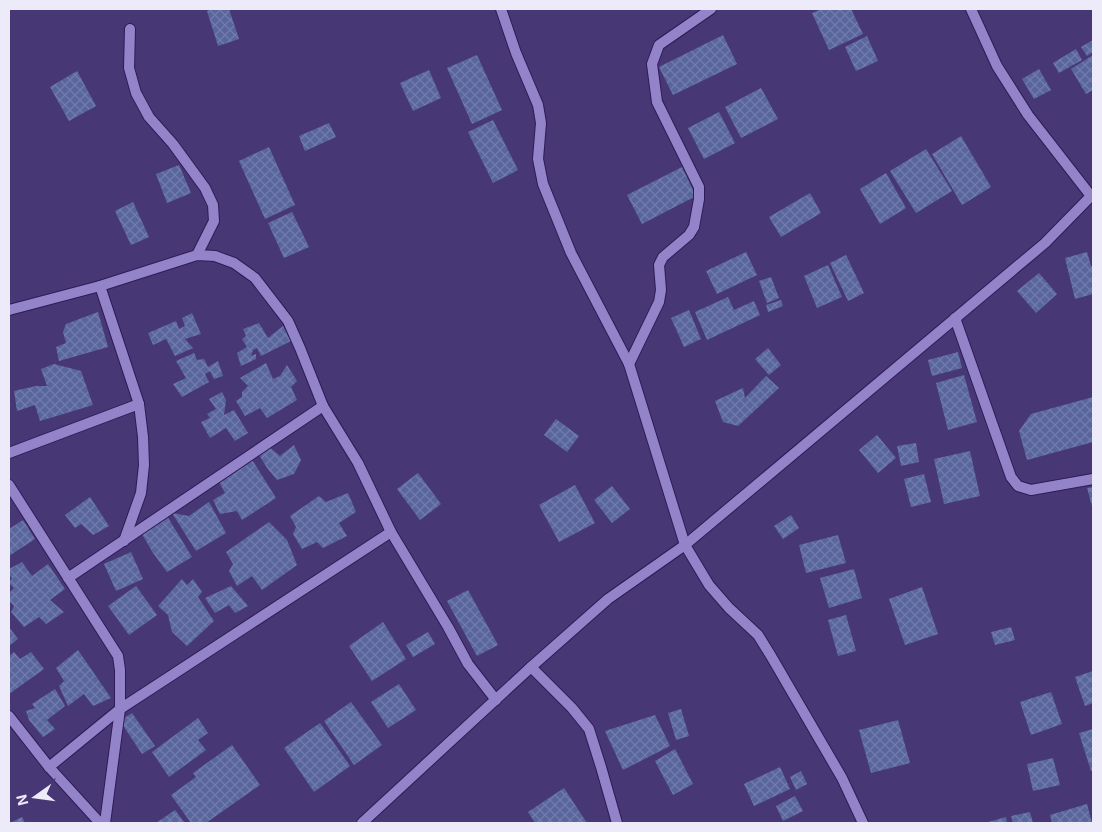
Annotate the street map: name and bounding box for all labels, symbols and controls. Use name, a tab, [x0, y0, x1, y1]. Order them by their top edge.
north arrow	[10, 772, 60, 822]
text: N	[12, 793, 31, 807]

